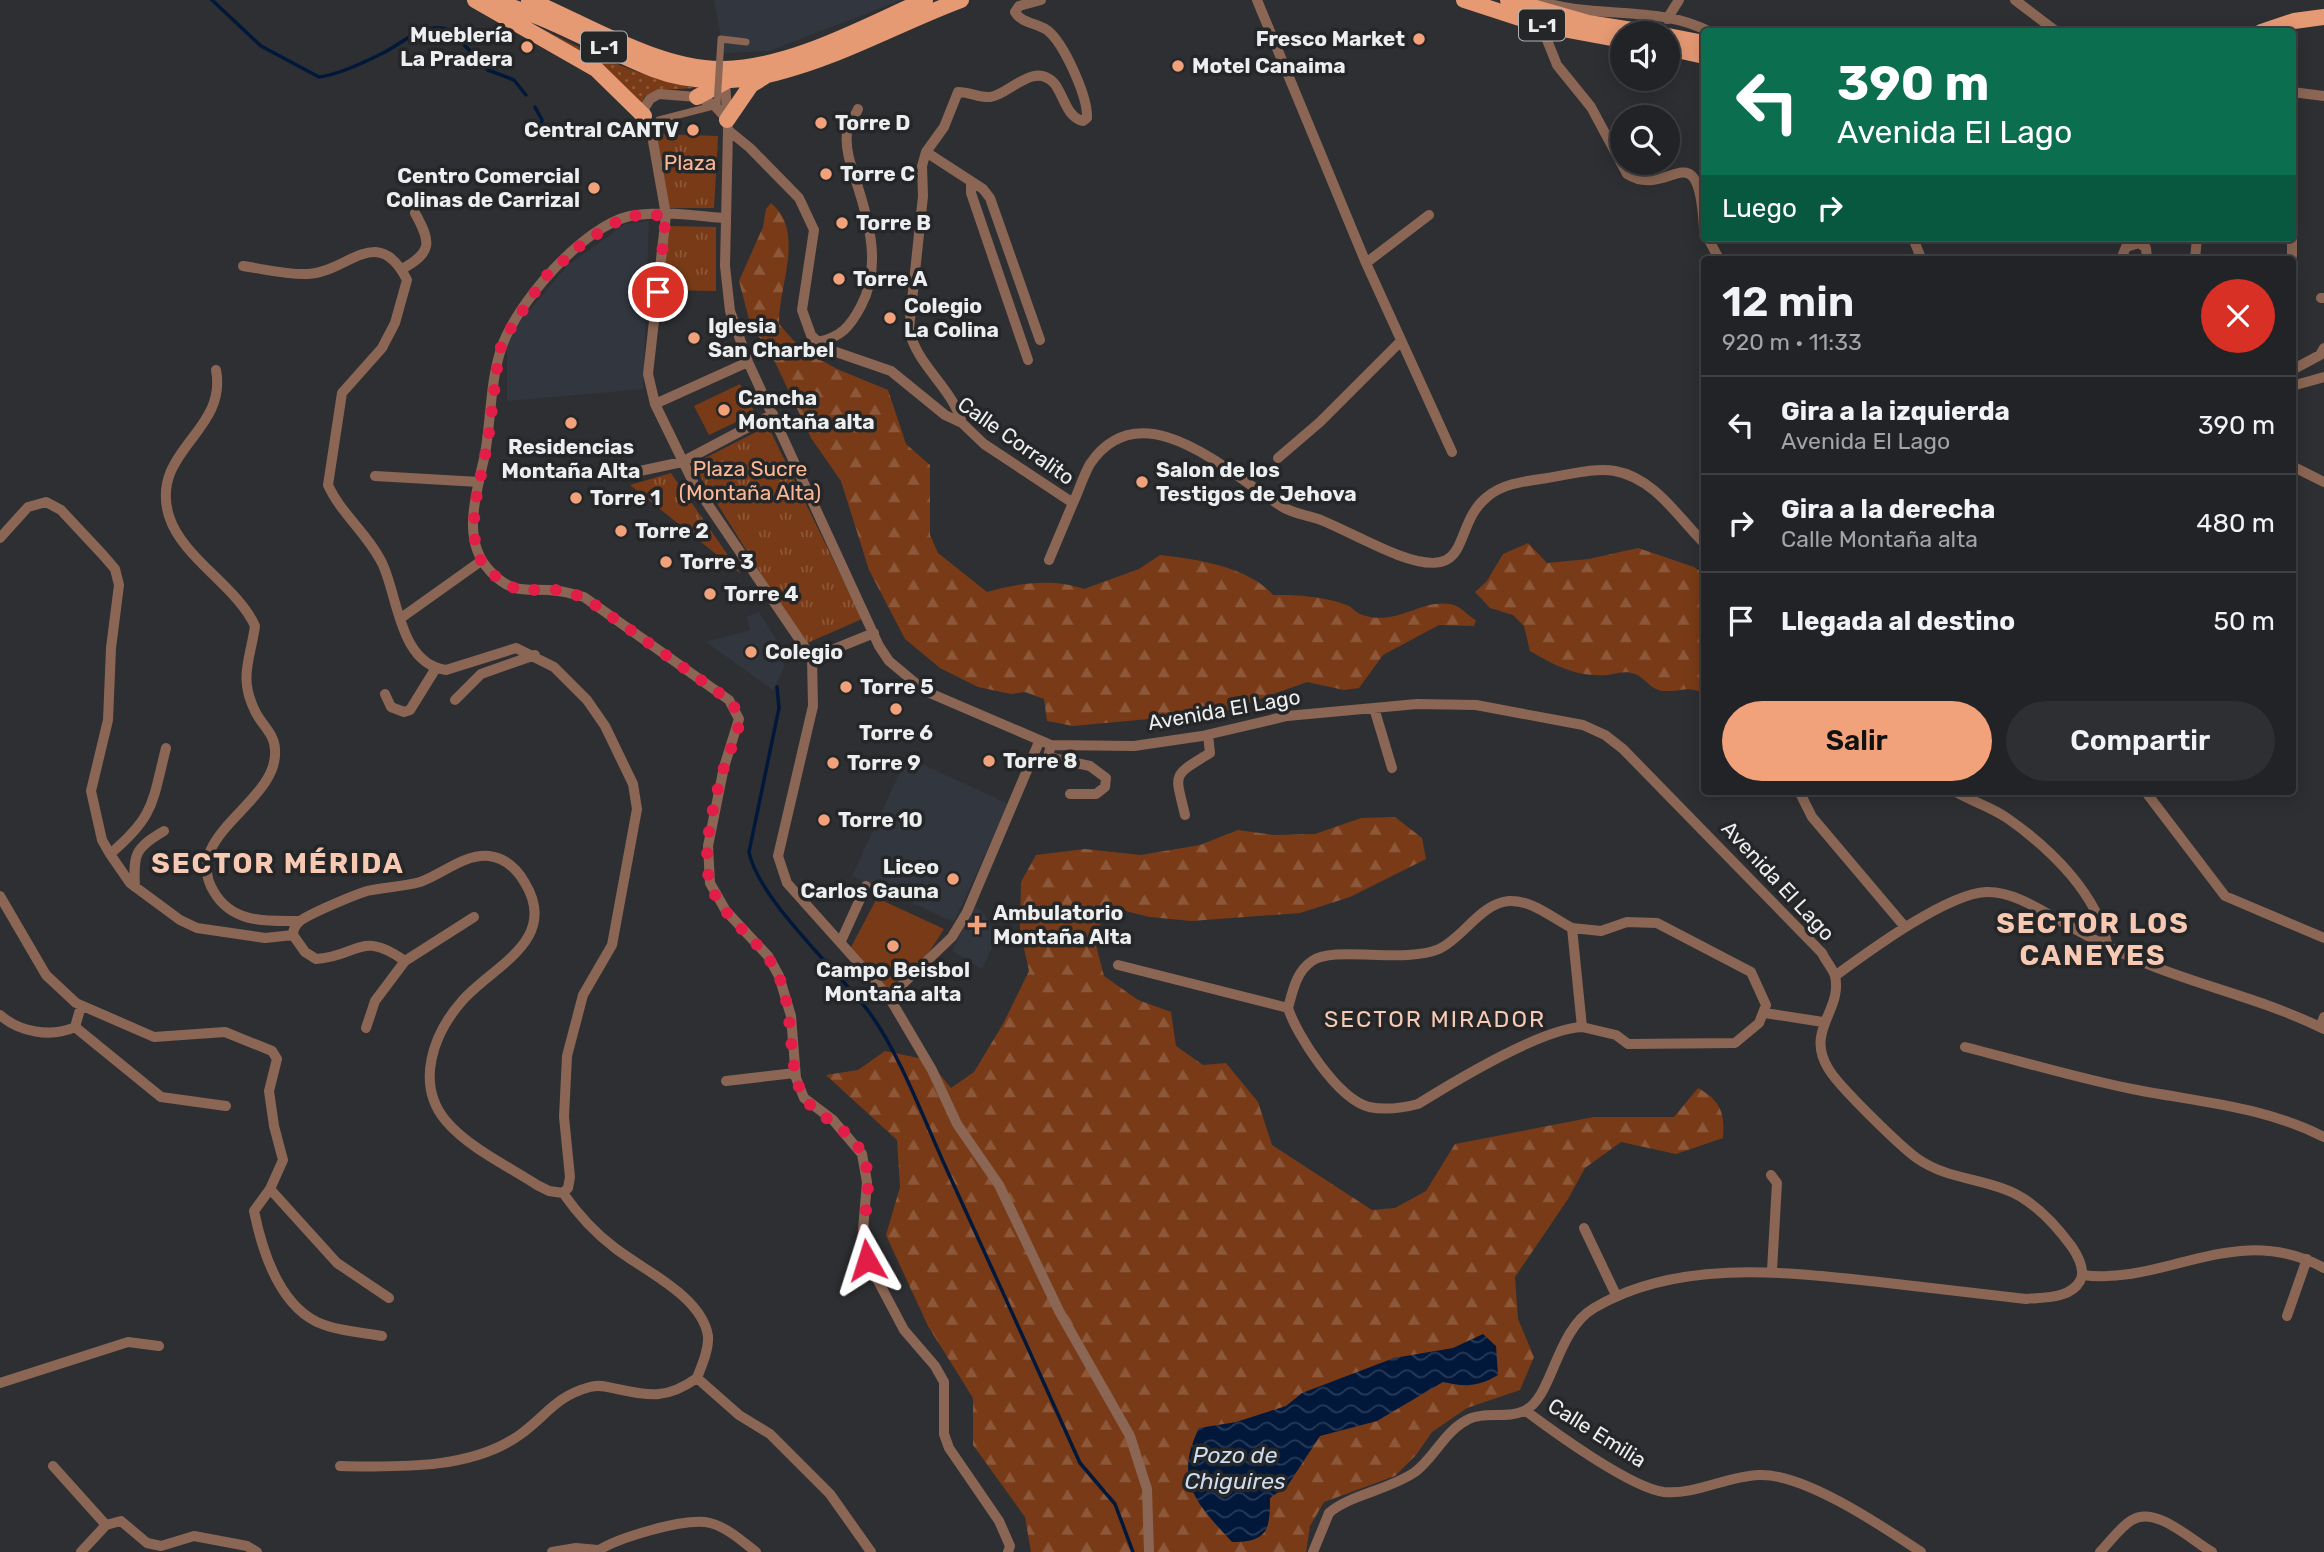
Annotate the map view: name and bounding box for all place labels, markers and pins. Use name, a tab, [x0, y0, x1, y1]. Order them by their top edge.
place label: Mueblería La Pradera	[400, 22, 513, 71]
place label: Fresco Market	[1256, 26, 1405, 51]
marker: Fresco Market	[1411, 31, 1427, 47]
marker: Mueblería La Pradera	[519, 39, 535, 55]
place label: Motel Canaima	[1192, 53, 1346, 78]
marker: Motel Canaima	[1170, 58, 1186, 74]
place label: Torre D	[835, 110, 910, 135]
marker: Torre D	[813, 115, 829, 131]
place label: Central CANTV	[524, 117, 679, 142]
marker: Central CANTV	[685, 122, 701, 138]
place label: Torre C	[840, 161, 915, 186]
place label: Centro Comercial Colinas de Carrizal	[386, 163, 580, 212]
marker: Torre C	[818, 166, 834, 182]
marker: Centro Comercial Colinas de Carrizal	[586, 180, 602, 196]
place label: Torre B	[856, 210, 931, 235]
marker: Torre B	[834, 215, 850, 231]
pin	[628, 262, 688, 322]
place label: Torre A	[853, 266, 928, 291]
marker: Torre A	[831, 271, 847, 287]
place label: Colegio La Colina	[904, 293, 999, 342]
marker: Colegio La Colina	[882, 310, 898, 326]
place label: Iglesia San Charbel	[708, 313, 834, 362]
marker: Iglesia San Charbel	[686, 330, 702, 346]
place label: Cancha Montaña alta	[738, 385, 875, 434]
marker: Cancha Montaña alta	[716, 402, 732, 418]
marker: Residencias Montaña Alta	[563, 415, 579, 431]
place label: Residencias Montaña Alta	[502, 434, 640, 483]
place label: Salon de los Testigos de Jehova	[1156, 457, 1357, 506]
marker: Salon de los Testigos de Jehova	[1134, 474, 1150, 490]
place label: Torre 1	[590, 485, 661, 510]
marker: Torre 1	[568, 490, 584, 506]
place label: Torre 2	[635, 518, 709, 543]
marker: Torre 2	[613, 523, 629, 539]
place label: Torre 3	[680, 549, 754, 574]
marker: Torre 3	[658, 554, 674, 570]
place label: Torre 4	[724, 581, 798, 606]
marker: Torre 4	[702, 586, 718, 602]
place label: Colegio	[765, 639, 843, 664]
marker: Colegio	[743, 644, 759, 660]
place label: Torre 5	[860, 674, 934, 699]
marker: Torre 5	[838, 679, 854, 695]
marker: Torre 6	[888, 701, 904, 717]
place label: Torre 6	[859, 720, 933, 745]
place label: Torre 8	[1003, 748, 1077, 773]
place label: Torre 9	[847, 750, 921, 775]
marker: Torre 8	[981, 753, 997, 769]
marker: Torre 9	[825, 755, 841, 771]
place label: Torre 10	[838, 807, 923, 832]
marker: Torre 10	[816, 812, 832, 828]
place label: Liceo Carlos Gauna	[801, 854, 939, 903]
marker: Liceo Carlos Gauna	[945, 871, 961, 887]
place label: Ambulatorio Montaña Alta	[993, 900, 1132, 949]
marker: Ambulatorio Montaña Alta	[967, 915, 987, 935]
marker: Campo Beisbol Montaña alta	[885, 938, 901, 954]
place label: Campo Beisbol Montaña alta	[816, 957, 970, 1006]

